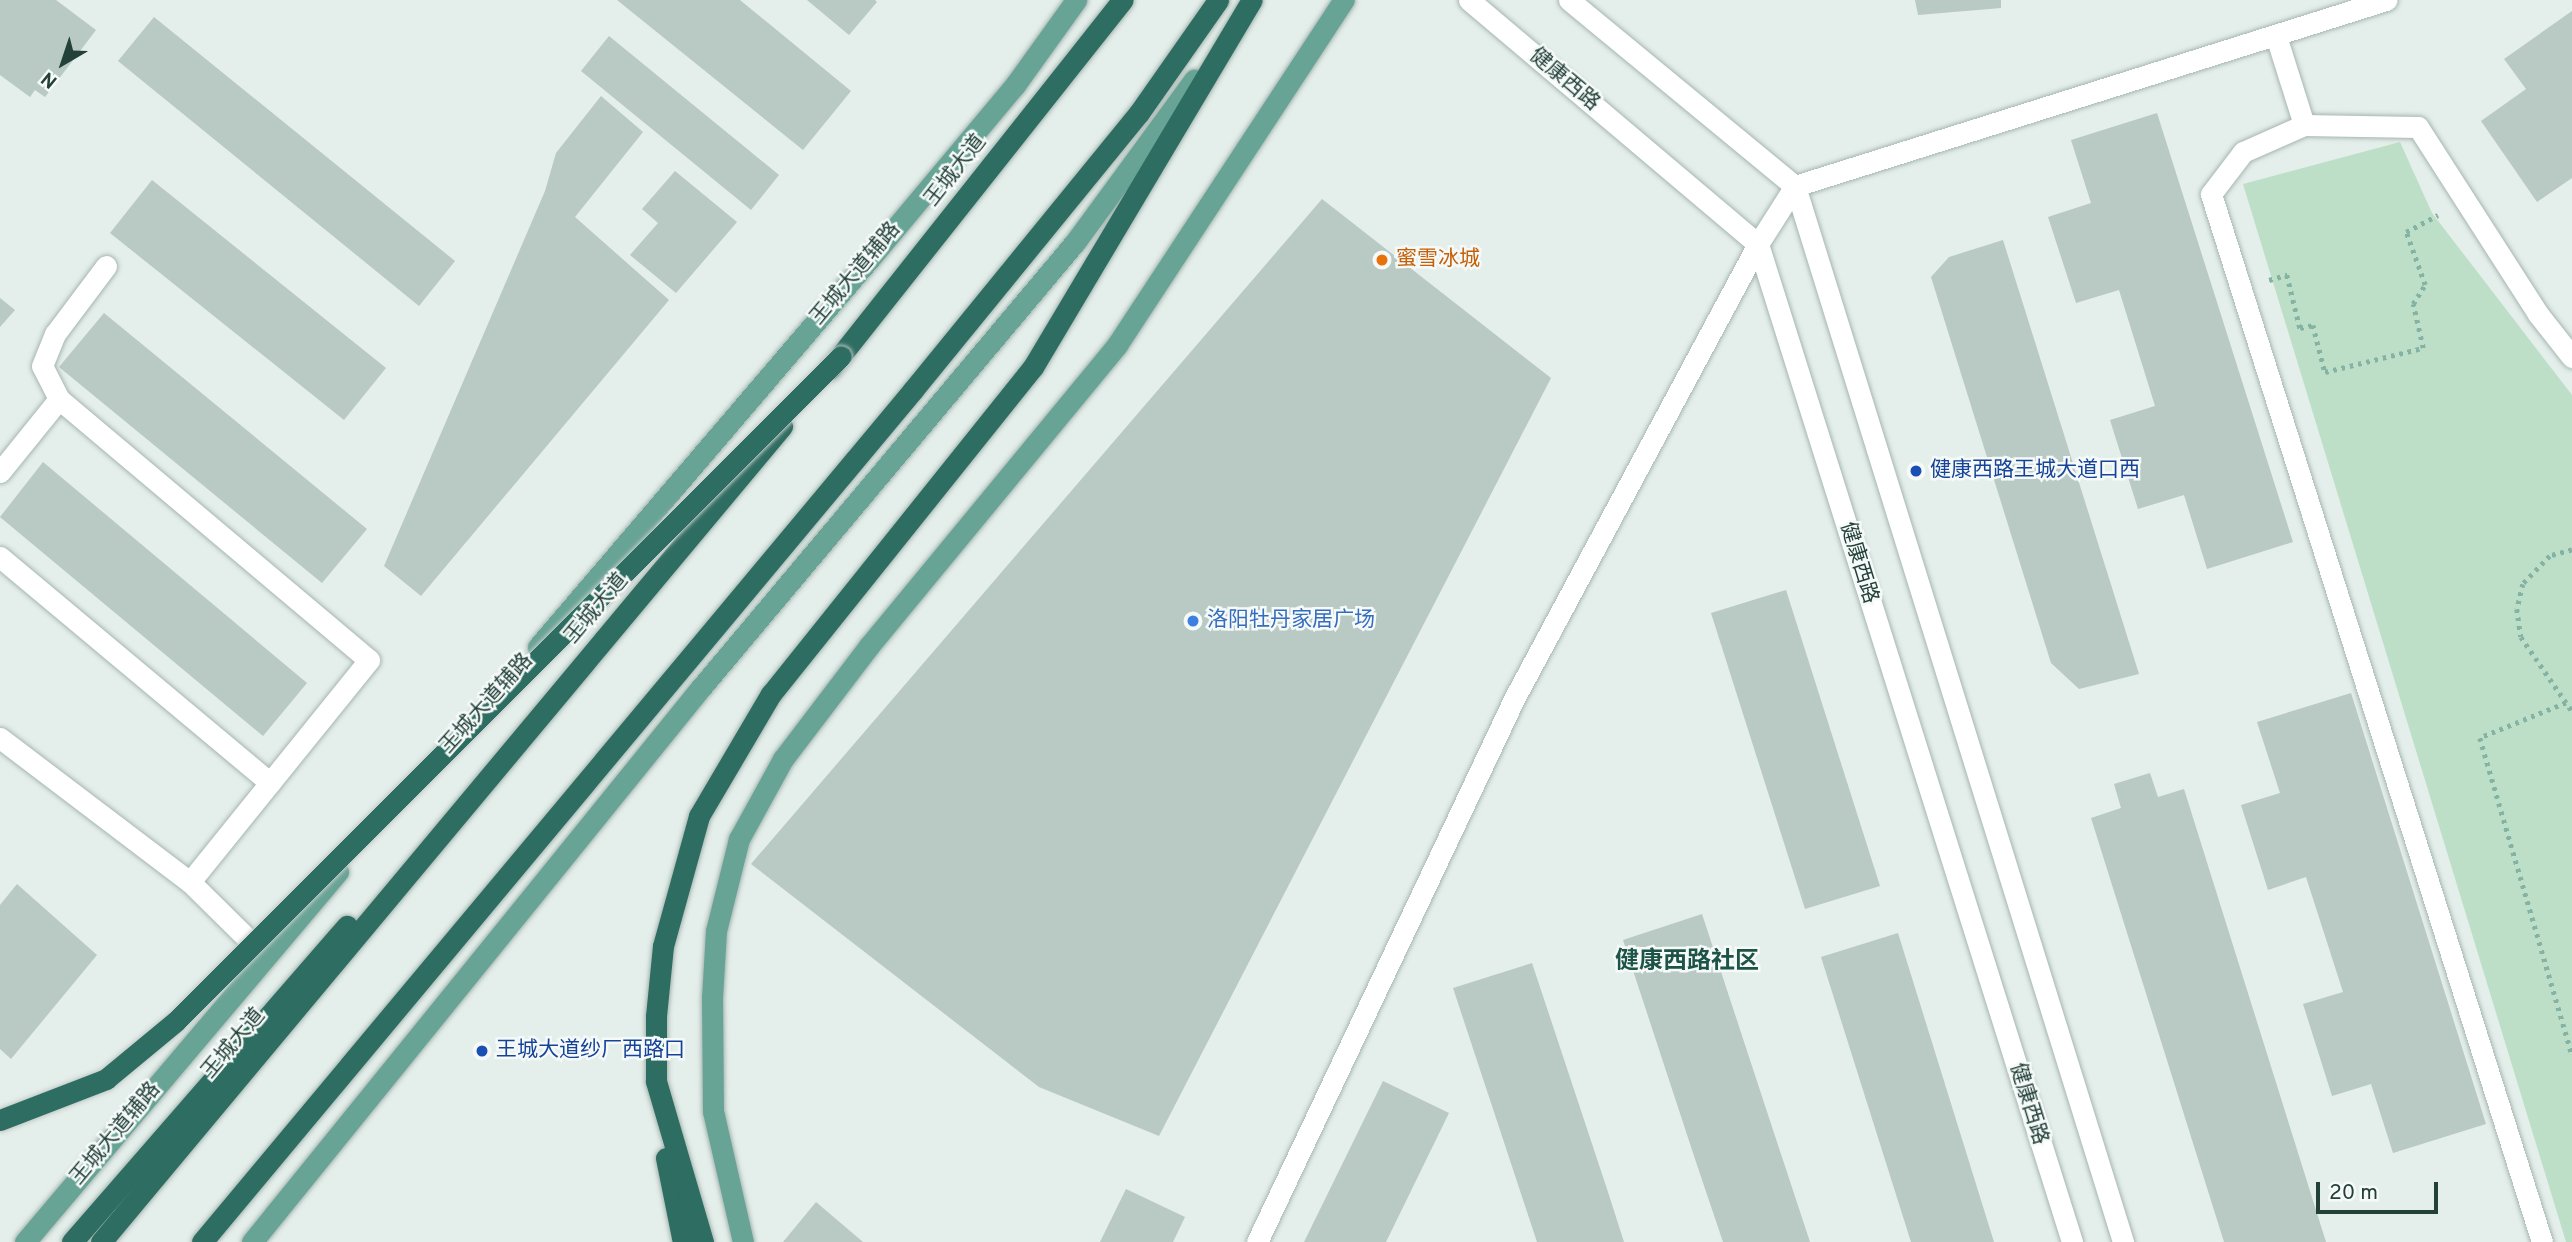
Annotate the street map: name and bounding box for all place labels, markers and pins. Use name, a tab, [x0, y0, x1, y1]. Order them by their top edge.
place label: 蜜雪冰城	[1396, 247, 1480, 273]
marker: 蜜雪冰城	[1374, 252, 1390, 268]
place label: 健康西路王城大道口西	[1930, 458, 2140, 484]
marker: 健康西路王城大道口西	[1908, 463, 1924, 479]
place label: 洛阳牡丹家居广场	[1207, 608, 1375, 634]
marker: 洛阳牡丹家居广场	[1185, 613, 1201, 629]
place label: 王城大道纱厂西路口	[496, 1038, 685, 1064]
marker: 王城大道纱厂西路口	[474, 1043, 490, 1059]

